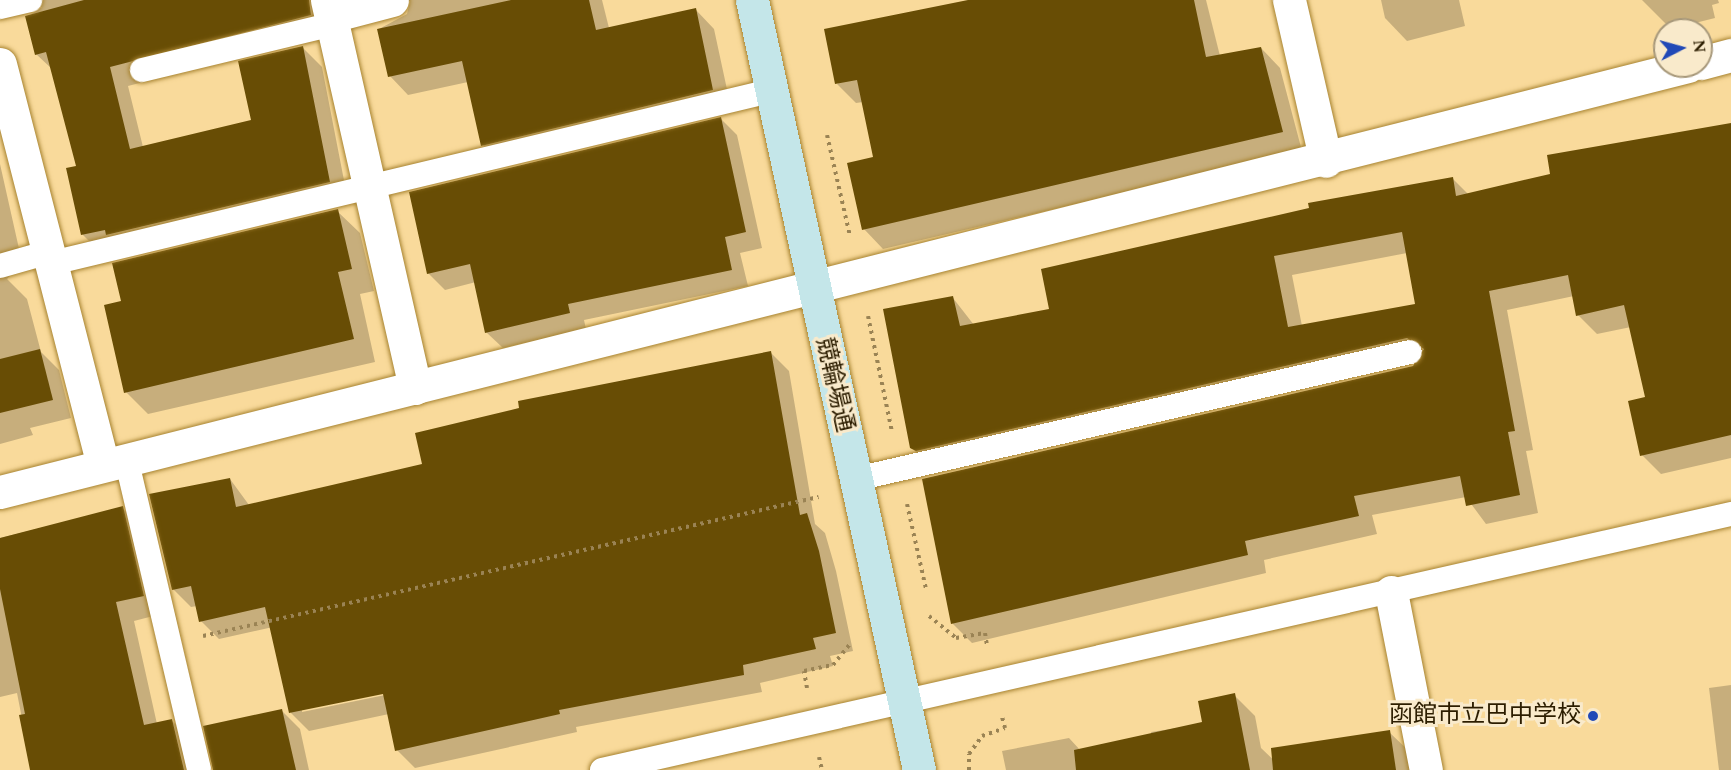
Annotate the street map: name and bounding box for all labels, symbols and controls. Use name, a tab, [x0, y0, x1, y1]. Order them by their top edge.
north arrow	[1653, 18, 1713, 78]
text: N	[1686, 39, 1712, 54]
street label: 競輪場通	[809, 335, 859, 435]
place label: 函館市立巴中学校	[1389, 702, 1581, 730]
marker: 函館市立巴中学校	[1586, 709, 1600, 723]

